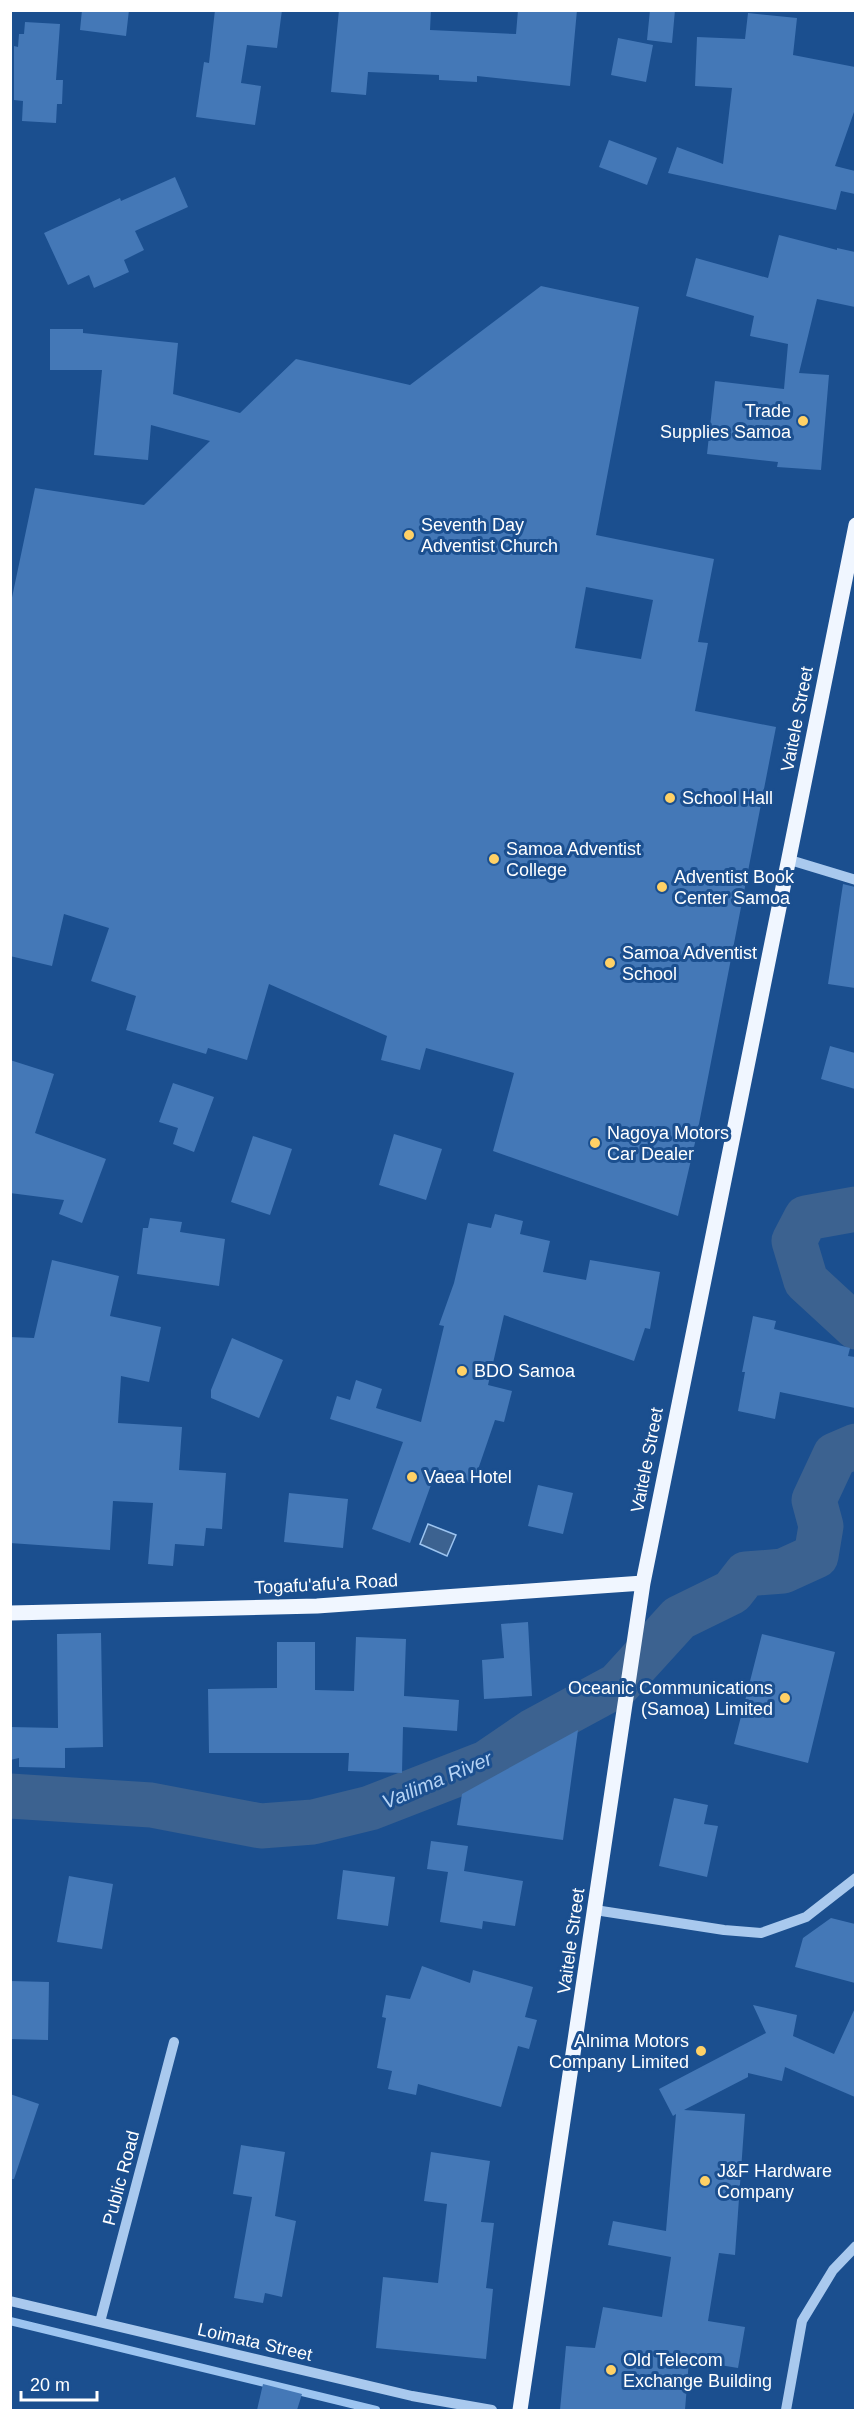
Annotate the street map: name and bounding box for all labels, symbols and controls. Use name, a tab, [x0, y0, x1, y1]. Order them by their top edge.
place label: Trade Supplies Samoa	[660, 401, 792, 442]
marker: Trade Supplies Samoa	[796, 414, 810, 428]
place label: Seventh Day Adventist Church	[421, 515, 558, 556]
marker: Seventh Day Adventist Church	[402, 528, 416, 542]
street label: Vaitele Street	[777, 665, 817, 773]
place label: School Hall	[682, 788, 773, 808]
marker: School Hall	[663, 791, 677, 805]
place label: Samoa Adventist College	[506, 839, 641, 880]
marker: Samoa Adventist College	[487, 852, 501, 866]
place label: Adventist Book Center Samoa	[674, 867, 795, 908]
marker: Adventist Book Center Samoa	[655, 880, 669, 894]
place label: Samoa Adventist School	[622, 943, 757, 984]
marker: Samoa Adventist School	[603, 956, 617, 970]
place label: Nagoya Motors Car Dealer	[607, 1123, 729, 1164]
marker: Nagoya Motors Car Dealer	[588, 1136, 602, 1150]
place label: BDO Samoa	[474, 1361, 576, 1381]
marker: BDO Samoa	[455, 1364, 469, 1378]
street label: Vaitele Street	[627, 1406, 667, 1514]
place label: Vaea Hotel	[424, 1467, 512, 1487]
marker: Vaea Hotel	[405, 1470, 419, 1484]
street label: Togafu'afu'a Road	[254, 1570, 398, 1598]
place label: Oceanic Communications (Samoa) Limited	[568, 1678, 773, 1719]
marker: Oceanic Communications (Samoa) Limited	[778, 1691, 792, 1705]
water label: Vailima River	[379, 1746, 496, 1813]
street label: Vaitele Street	[554, 1887, 588, 1995]
place label: Alnima Motors Company Limited	[549, 2031, 689, 2072]
marker: Alnima Motors Company Limited	[694, 2044, 708, 2058]
street label: Public Road	[99, 2129, 143, 2227]
place label: J&F Hardware Company	[717, 2161, 832, 2202]
marker: J&F Hardware Company	[698, 2174, 712, 2188]
street label: Loimata Street	[196, 2319, 314, 2365]
place label: Old Telecom Exchange Building	[623, 2350, 772, 2391]
marker: Old Telecom Exchange Building	[604, 2363, 618, 2377]
scale bar	[21, 2364, 98, 2402]
text: 20 m	[30, 2375, 70, 2395]

